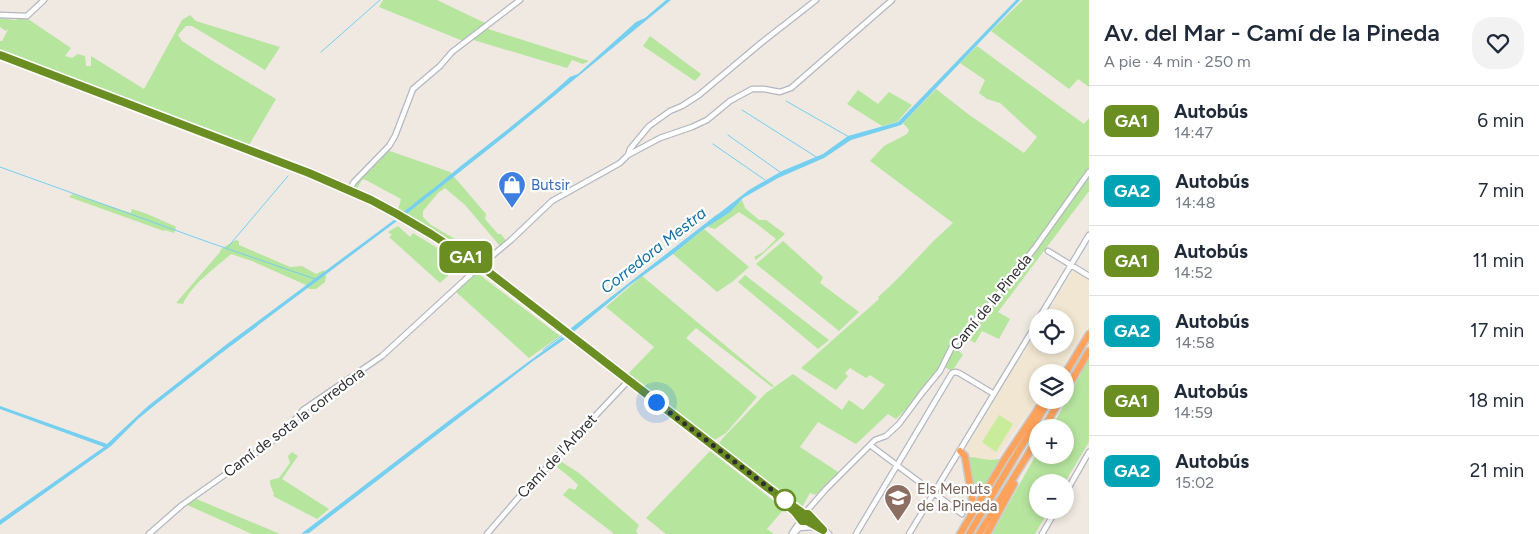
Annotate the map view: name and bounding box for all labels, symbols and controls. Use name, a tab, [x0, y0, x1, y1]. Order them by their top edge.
button: heart	[1472, 17, 1524, 69]
text: Av. del Mar - Camí de la Pineda	[1104, 18, 1440, 47]
text: A pie · 4 min · 250 m	[1104, 52, 1251, 71]
text: Autobús	[1174, 100, 1248, 123]
text: 6 min	[1477, 109, 1524, 132]
text: GA1	[1115, 110, 1148, 132]
text: 14:47	[1174, 123, 1213, 142]
shop icon: Butsir	[497, 170, 527, 209]
text: Autobús	[1175, 170, 1249, 193]
place label: Butsir	[531, 176, 570, 194]
text: 7 min	[1478, 179, 1524, 202]
text: GA2	[1114, 180, 1150, 202]
text: 14:48	[1175, 193, 1216, 212]
water label: Corredora Mestra	[597, 203, 710, 298]
text: Autobús	[1174, 240, 1248, 263]
line badge: GA1	[437, 241, 495, 273]
text: GA1	[449, 246, 483, 268]
text: 11 min	[1472, 249, 1524, 272]
street label: Camí de la Pineda	[947, 250, 1035, 354]
text: GA1	[1115, 250, 1148, 272]
text: 14:52	[1174, 263, 1213, 282]
map controls	[1029, 309, 1074, 519]
button: locate	[1029, 309, 1074, 354]
text: Autobús	[1175, 310, 1249, 333]
text: 17 min	[1470, 319, 1524, 342]
text: GA2	[1114, 320, 1150, 342]
text: 14:58	[1175, 333, 1215, 352]
street label: Camí de sota la corredora	[220, 363, 368, 481]
button: layers	[1029, 364, 1074, 409]
text: Autobús	[1174, 380, 1248, 403]
text: 18 min	[1469, 389, 1524, 412]
your location	[644, 390, 669, 415]
text: GA1	[1115, 390, 1148, 412]
text: 14:59	[1174, 403, 1213, 422]
street label: Camí de l'Arbret	[513, 410, 601, 502]
button: +	[1029, 419, 1074, 464]
text: Autobús	[1175, 450, 1249, 473]
text: 21 min	[1470, 459, 1524, 482]
text: GA2	[1114, 460, 1150, 482]
text: 15:02	[1175, 473, 1214, 492]
button: −	[1029, 474, 1074, 519]
place label: Els Menuts de la Pineda	[917, 480, 998, 515]
school or university icon: Els Menuts de la Pineda	[883, 483, 913, 522]
unlabelled marker	[774, 489, 796, 511]

